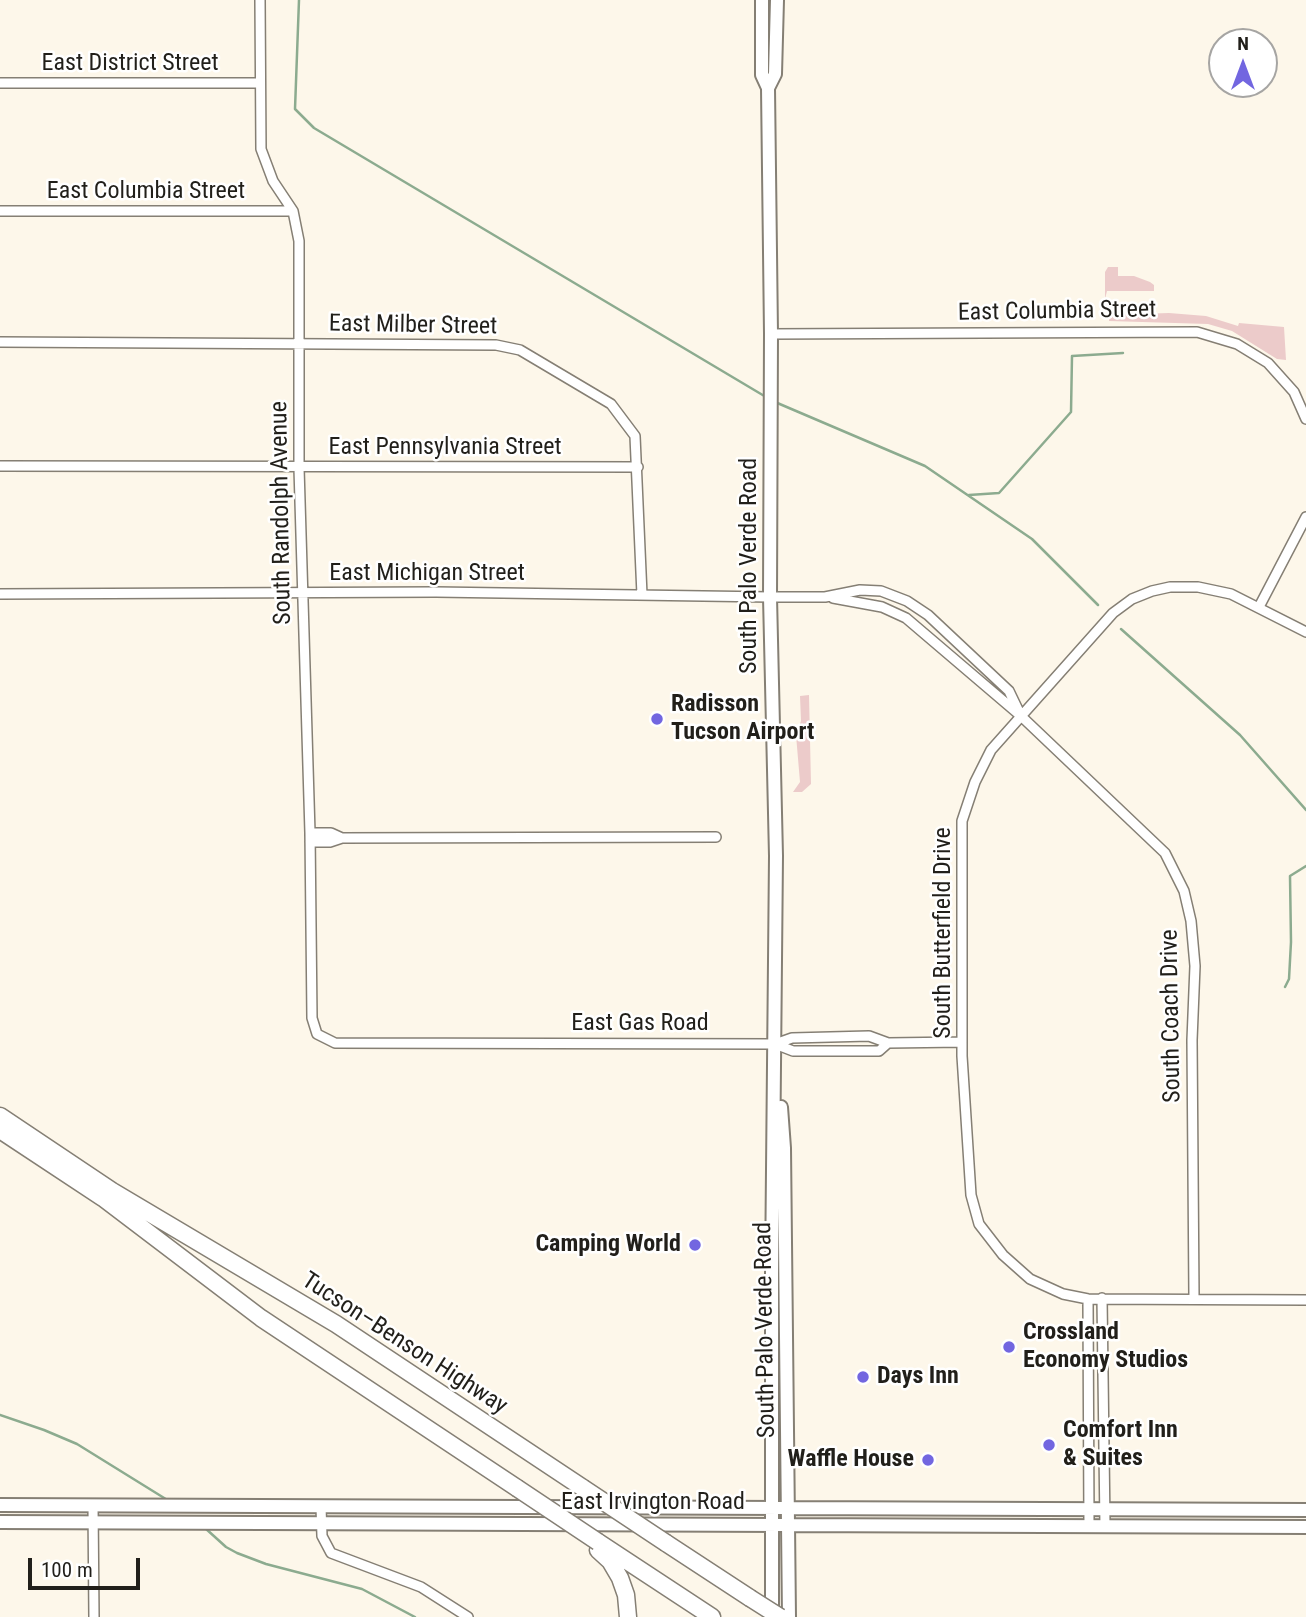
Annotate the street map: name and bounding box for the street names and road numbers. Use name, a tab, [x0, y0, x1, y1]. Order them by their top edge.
street label: East District Street	[42, 50, 218, 78]
street label: East Columbia Street	[47, 178, 245, 206]
street label: East Columbia Street	[958, 296, 1156, 328]
street label: East Milber Street	[329, 310, 497, 342]
street label: South Randolph Avenue	[266, 401, 298, 625]
street label: East Pennsylvania Street	[328, 434, 562, 462]
street label: South Palo Verde Road	[736, 458, 764, 674]
street label: East Michigan Street	[329, 560, 525, 588]
street label: South Butterfield Drive	[930, 827, 958, 1039]
street label: South Coach Drive	[1156, 929, 1188, 1103]
street label: East Gas Road	[571, 1010, 709, 1038]
street label: South Palo Verde Road	[750, 1222, 782, 1438]
street label: Tucson–Benson Highway	[296, 1267, 512, 1421]
street label: East Irvington Road	[561, 1489, 745, 1517]

